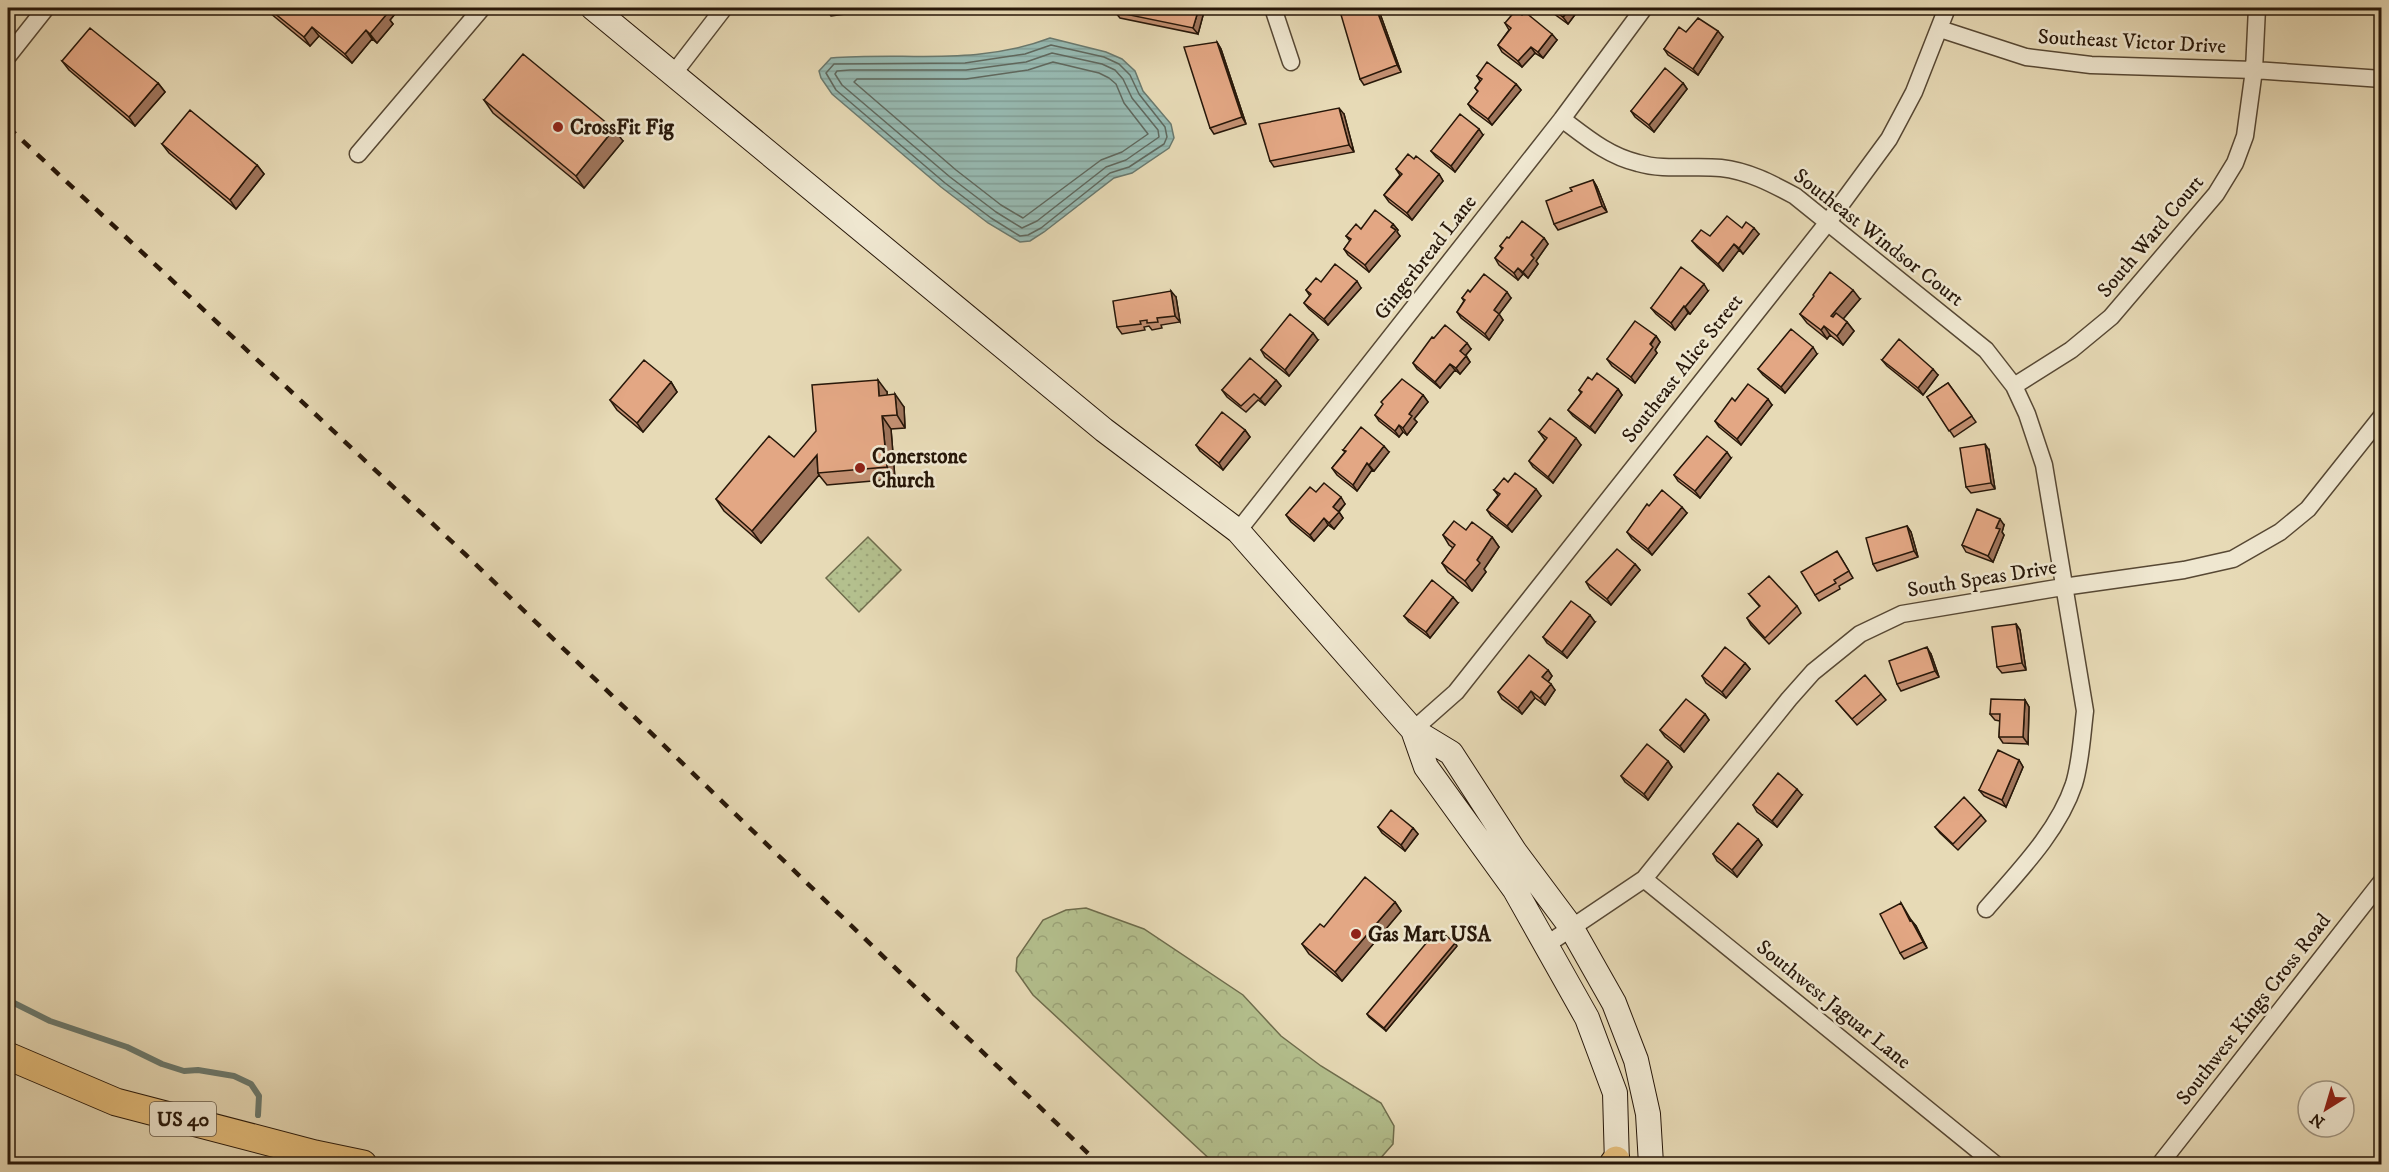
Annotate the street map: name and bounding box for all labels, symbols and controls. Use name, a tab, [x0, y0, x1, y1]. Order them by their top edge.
street label: Southeast Victor Drive	[2037, 24, 2227, 60]
place label: CrossFit Fig	[570, 115, 675, 141]
marker: CrossFit Fig	[551, 120, 565, 134]
street label: Southeast Windsor Court	[1788, 163, 1969, 313]
street label: South Ward Court	[2092, 170, 2210, 303]
street label: Gingerbread Lane	[1369, 190, 1483, 325]
street label: Southeast Alice Street	[1617, 289, 1749, 448]
place label: Conerstone Church	[872, 444, 967, 494]
marker: Conerstone Church	[853, 461, 867, 475]
street label: South Speas Drive	[1906, 554, 2059, 604]
street label: Southwest Kings Cross Road	[2171, 908, 2337, 1111]
place label: Gas Mart USA	[1368, 922, 1492, 948]
marker: Gas Mart USA	[1349, 927, 1363, 941]
street label: Southwest Jaguar Lane	[1751, 934, 1916, 1075]
north arrow	[2296, 1079, 2356, 1139]
road number: US 40	[150, 1102, 216, 1136]
text: N	[2306, 1108, 2329, 1132]

